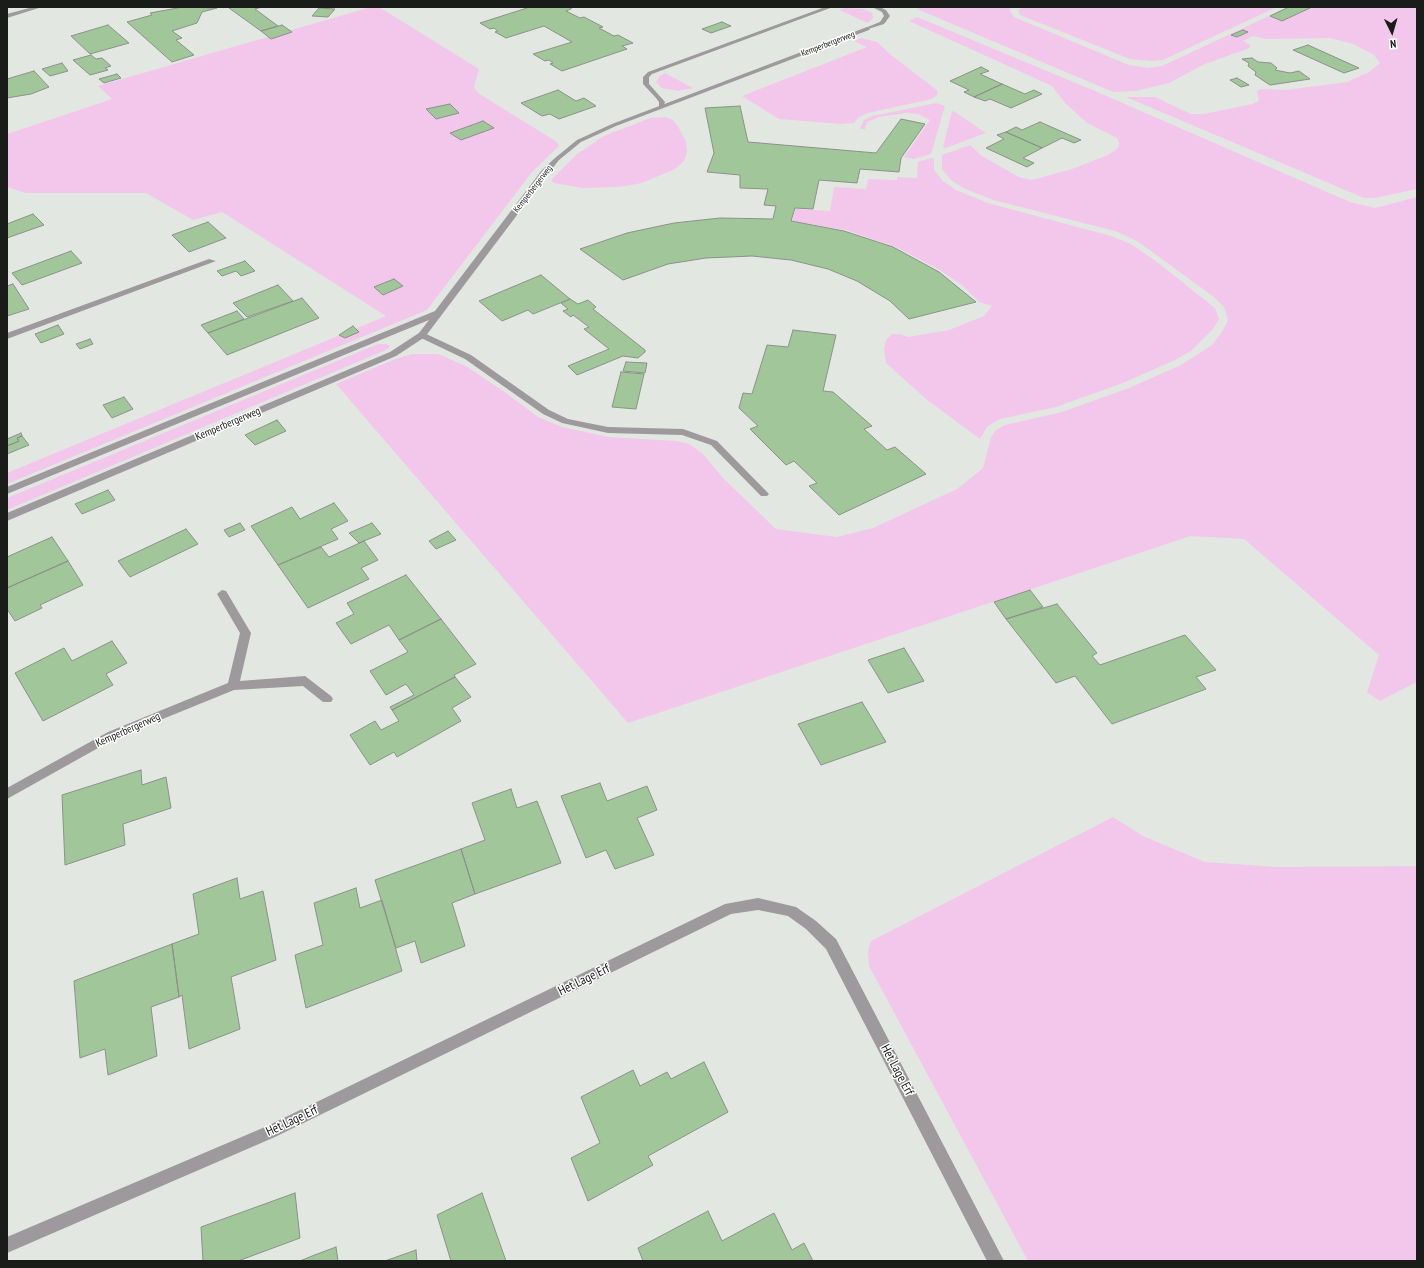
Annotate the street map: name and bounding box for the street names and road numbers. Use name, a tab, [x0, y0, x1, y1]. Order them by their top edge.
street label: Kemperbergerweg	[800, 29, 856, 59]
street label: Kemperbergerweg	[511, 163, 555, 215]
street label: Kemperbergerweg	[194, 404, 262, 444]
street label: Kemperbergerweg	[94, 710, 162, 750]
street label: Het Lage Erf	[556, 961, 612, 999]
street label: Het Lage Erf	[877, 1042, 917, 1098]
street label: Het Lage Erf	[264, 1102, 320, 1140]

